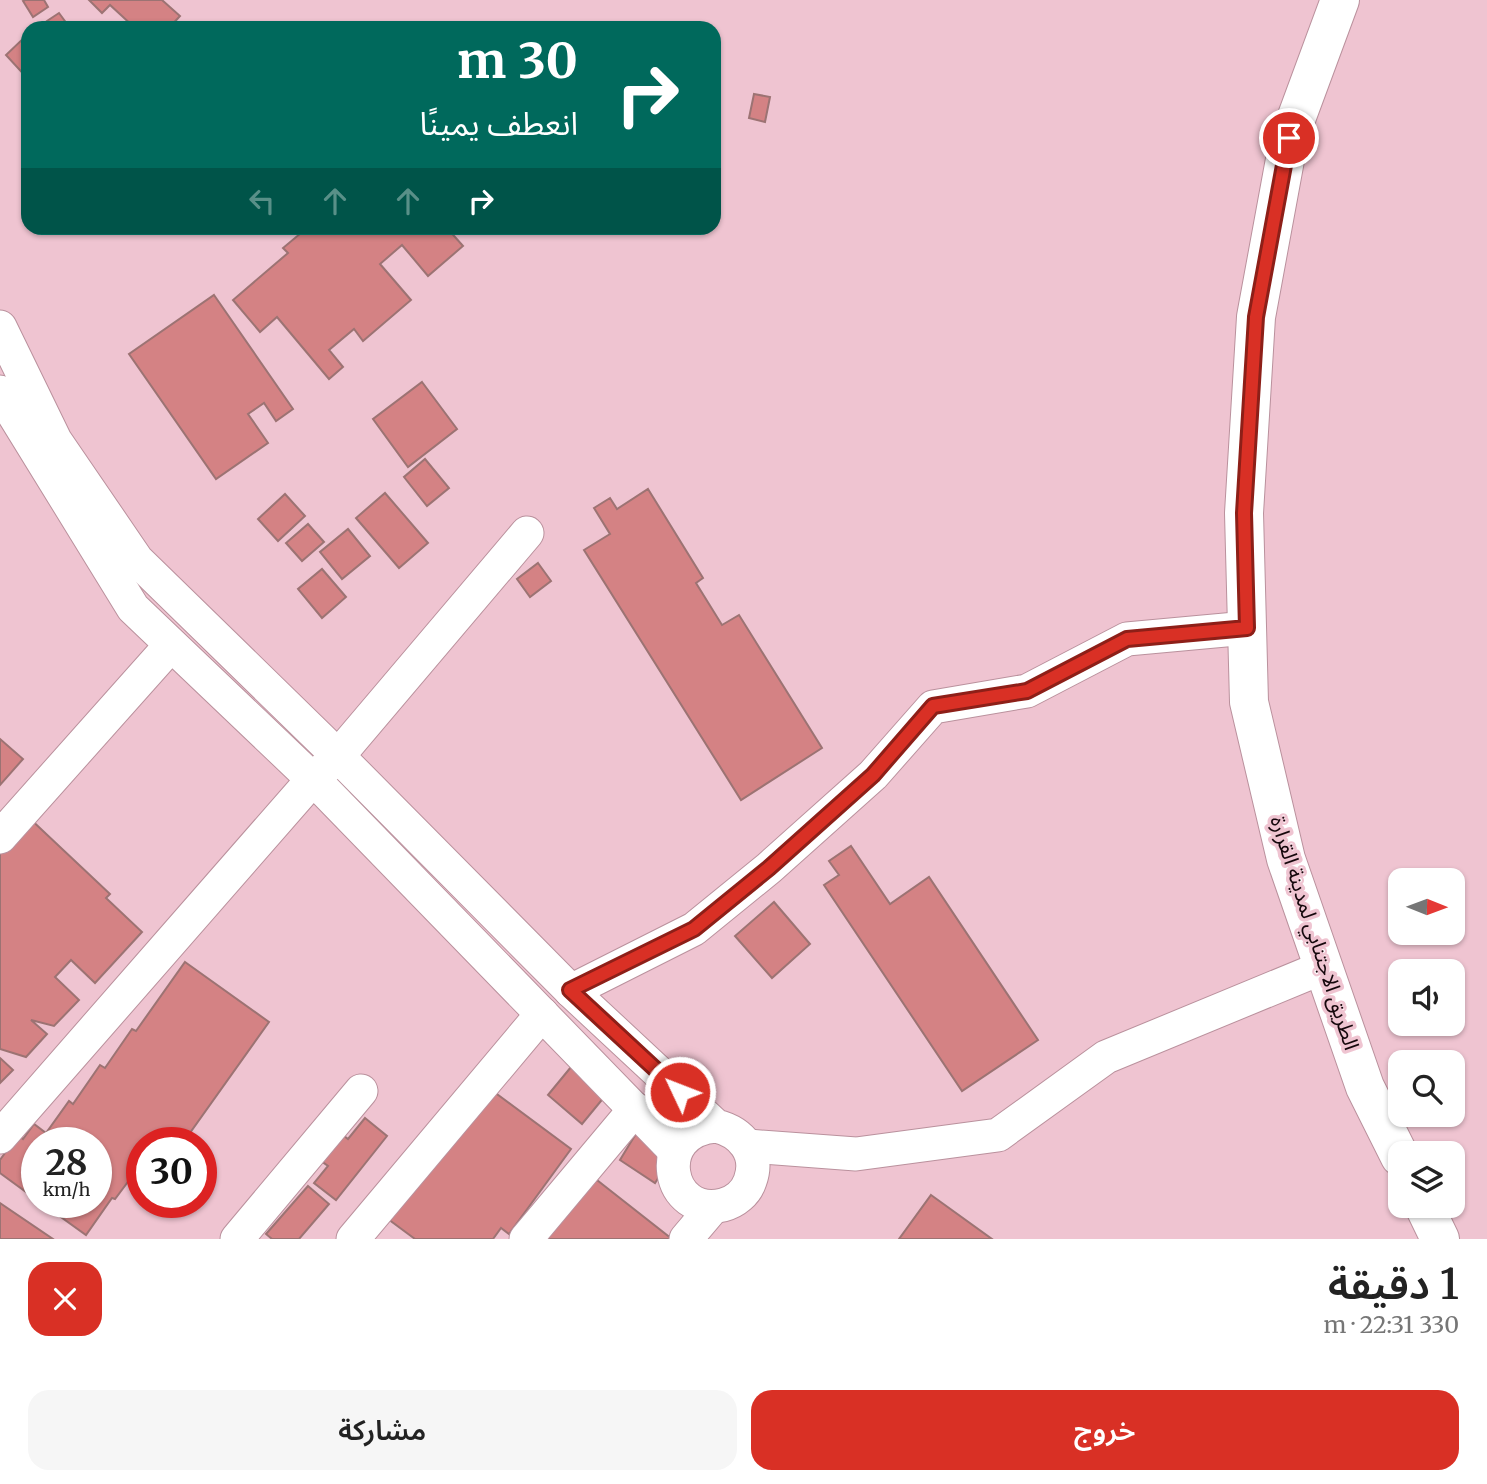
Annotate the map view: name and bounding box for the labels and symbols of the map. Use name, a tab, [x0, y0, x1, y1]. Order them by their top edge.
pin	[1259, 108, 1319, 168]
street label: الطريق الاجتنابي لمدينة القرارة	[1262, 813, 1366, 1054]
north arrow	[1388, 868, 1465, 945]
position arrow	[643, 1055, 717, 1129]
speed limit sign: 30	[126, 1127, 217, 1218]

